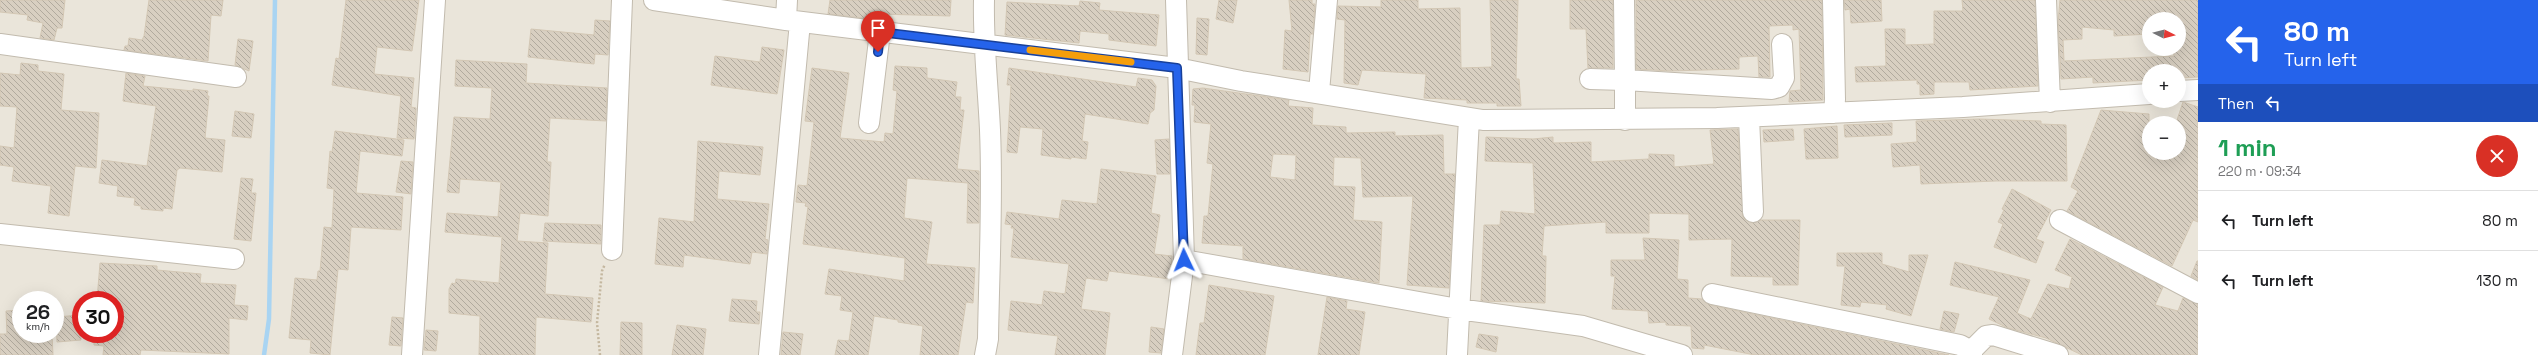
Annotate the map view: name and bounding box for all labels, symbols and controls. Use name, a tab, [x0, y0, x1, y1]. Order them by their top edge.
pin	[861, 11, 895, 52]
north arrow	[2142, 12, 2186, 56]
map controls	[2142, 12, 2186, 160]
text: 80 m	[2284, 13, 2350, 49]
icon: left	[2218, 16, 2270, 68]
icon: arrive	[867, 17, 889, 39]
text: Turn left	[2284, 48, 2357, 71]
button: +	[2142, 64, 2186, 108]
icon: left	[2262, 92, 2284, 114]
text: Then	[2218, 94, 2254, 113]
button: −	[2142, 116, 2186, 160]
text: 1 min	[2218, 132, 2277, 163]
button: close	[2476, 135, 2518, 177]
text: 220 m · 09:34	[2218, 163, 2301, 180]
icon: left	[2218, 210, 2240, 232]
text: Turn left	[2252, 211, 2314, 230]
text: 80 m	[2482, 211, 2518, 230]
position arrow	[1163, 239, 1205, 281]
icon: left	[2218, 270, 2240, 292]
text: Turn left	[2252, 271, 2314, 290]
text: 130 m	[2476, 271, 2518, 290]
speed limit sign: 30	[72, 291, 124, 343]
text: 26	[26, 299, 50, 325]
text: km/h	[26, 320, 50, 333]

